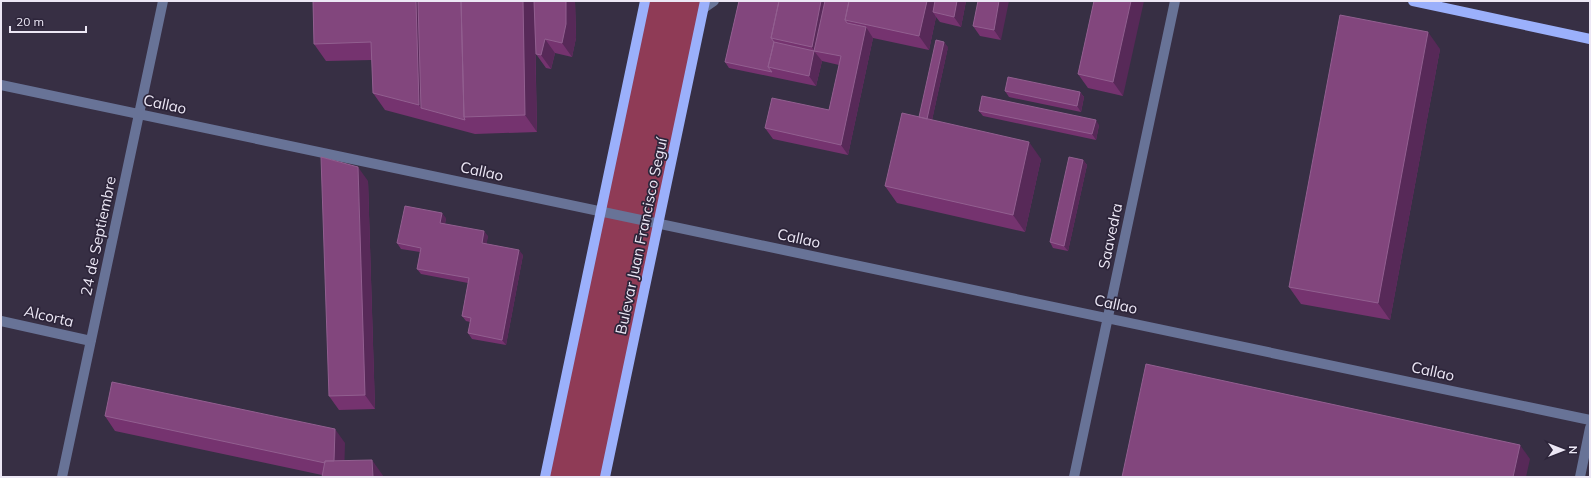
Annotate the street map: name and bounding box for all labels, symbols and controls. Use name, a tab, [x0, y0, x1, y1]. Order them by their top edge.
scale bar	[10, 8, 86, 34]
text: 20 m	[16, 14, 44, 29]
street label: Callao	[142, 90, 188, 118]
street label: Bulevar Juan Francisco Seguí	[611, 135, 671, 336]
street label: Callao	[459, 157, 505, 185]
street label: 24 de Septiembre	[76, 174, 120, 298]
street label: Saavedra	[1094, 201, 1126, 271]
street label: Callao	[776, 224, 822, 252]
street label: Callao	[1093, 290, 1139, 318]
street label: Alcorta	[22, 301, 76, 331]
street label: Callao	[1410, 357, 1456, 385]
north arrow	[1543, 430, 1583, 470]
text: N	[1566, 446, 1580, 454]

